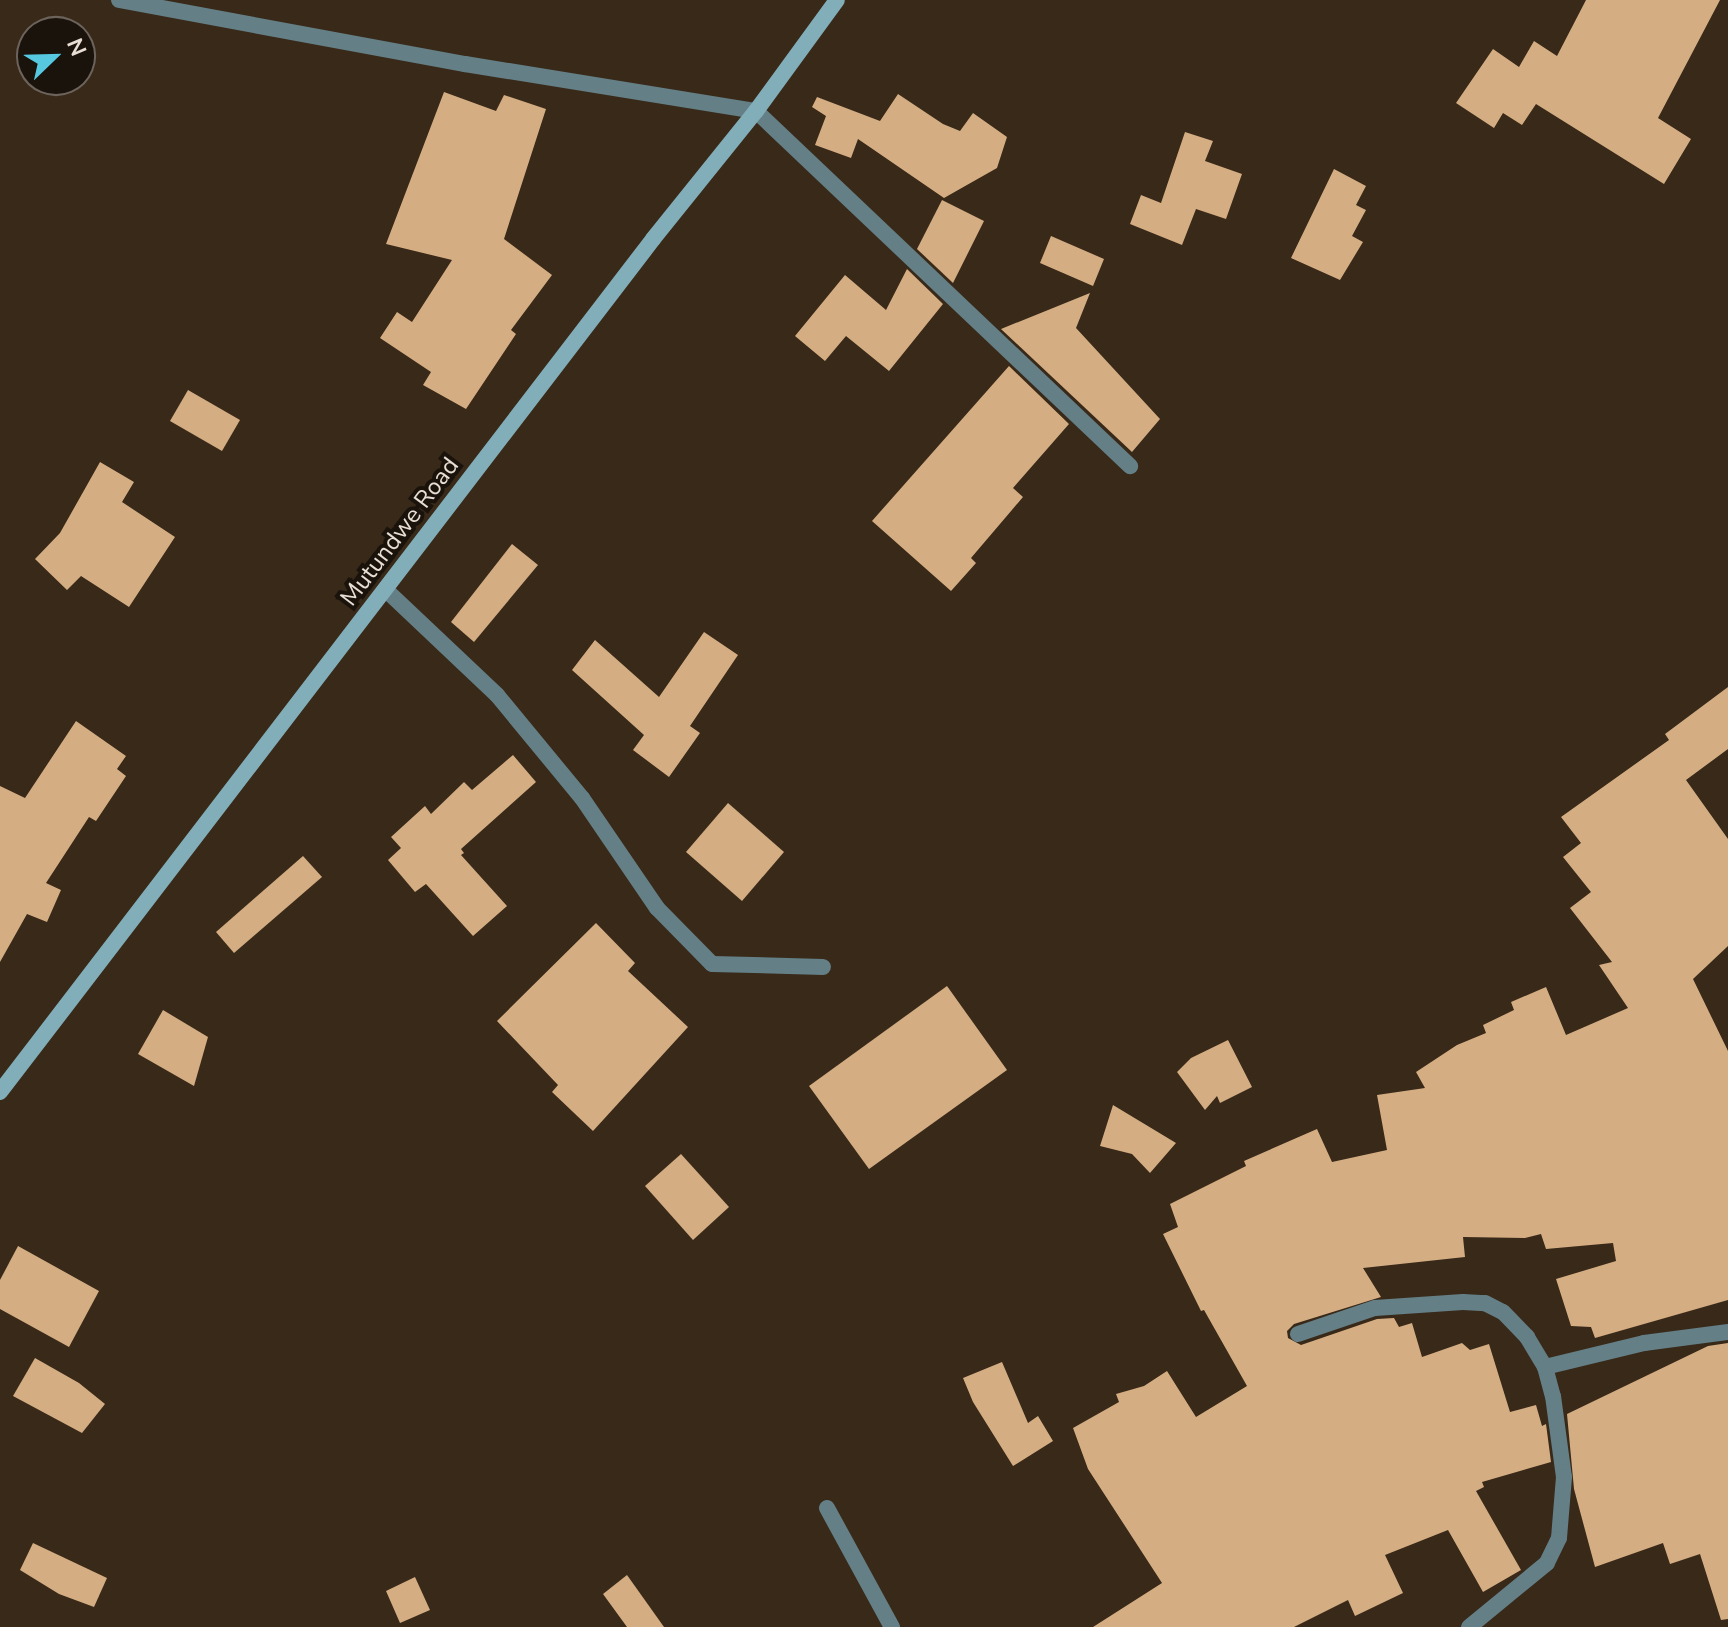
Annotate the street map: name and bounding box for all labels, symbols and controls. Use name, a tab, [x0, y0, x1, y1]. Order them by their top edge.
north arrow	[16, 16, 96, 96]
text: N	[59, 34, 93, 61]
street label: Mutundwe Road	[335, 452, 465, 612]

